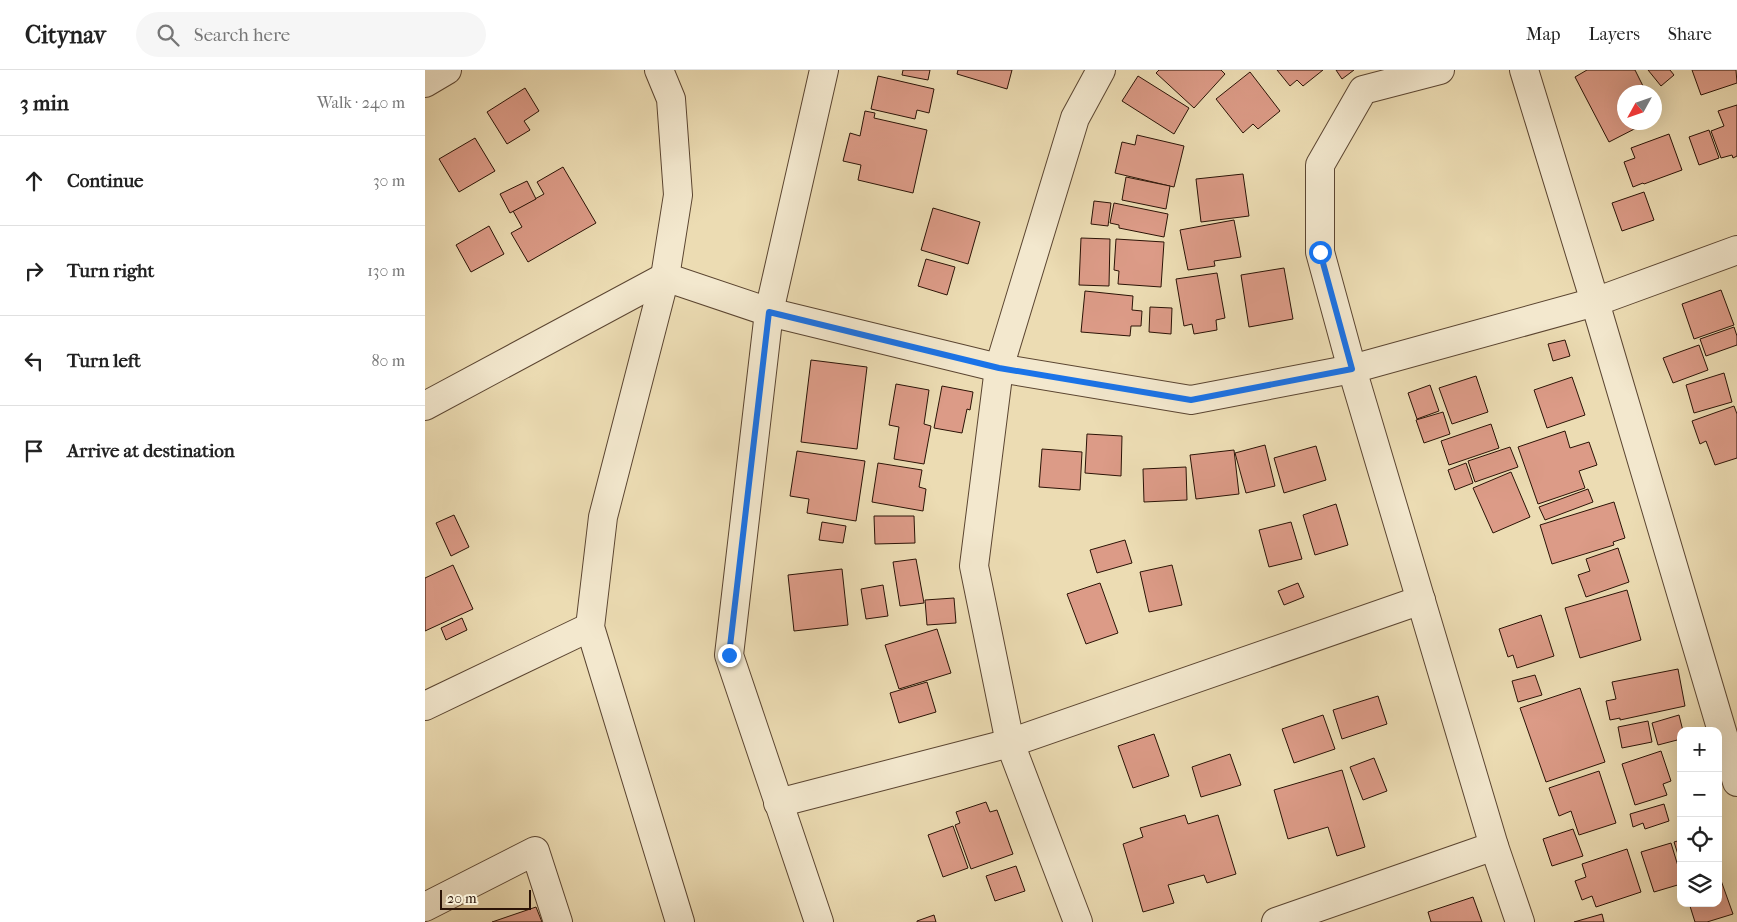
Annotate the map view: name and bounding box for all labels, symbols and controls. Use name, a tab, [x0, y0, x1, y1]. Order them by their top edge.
search box	[136, 12, 486, 57]
text: Citynav	[25, 21, 106, 49]
icon: search	[154, 21, 182, 49]
text: Search here	[194, 24, 290, 46]
text: Map	[1526, 24, 1560, 45]
text: Layers	[1588, 24, 1640, 45]
text: Share	[1668, 24, 1712, 45]
north arrow	[1617, 85, 1662, 130]
text: 3 min	[20, 91, 69, 115]
text: Walk · 240 m	[317, 93, 405, 112]
icon: ahead	[20, 167, 48, 195]
text: Continue	[67, 170, 143, 192]
text: 30 m	[373, 171, 405, 190]
route start	[1309, 241, 1332, 264]
icon: right	[20, 257, 48, 285]
text: Turn right	[67, 260, 154, 282]
text: 130 m	[367, 261, 405, 280]
icon: left	[20, 347, 48, 375]
text: Turn left	[67, 350, 141, 372]
text: 80 m	[371, 351, 405, 370]
icon: arrive	[20, 437, 48, 465]
text: Arrive at destination	[67, 440, 235, 462]
route end	[718, 644, 741, 667]
map controls	[1677, 727, 1722, 907]
button: +	[1677, 727, 1722, 772]
button: −	[1677, 772, 1722, 817]
button: locate	[1677, 817, 1722, 862]
button: layers	[1677, 862, 1722, 907]
scale bar	[440, 887, 531, 910]
text: 20 m	[447, 890, 477, 907]

